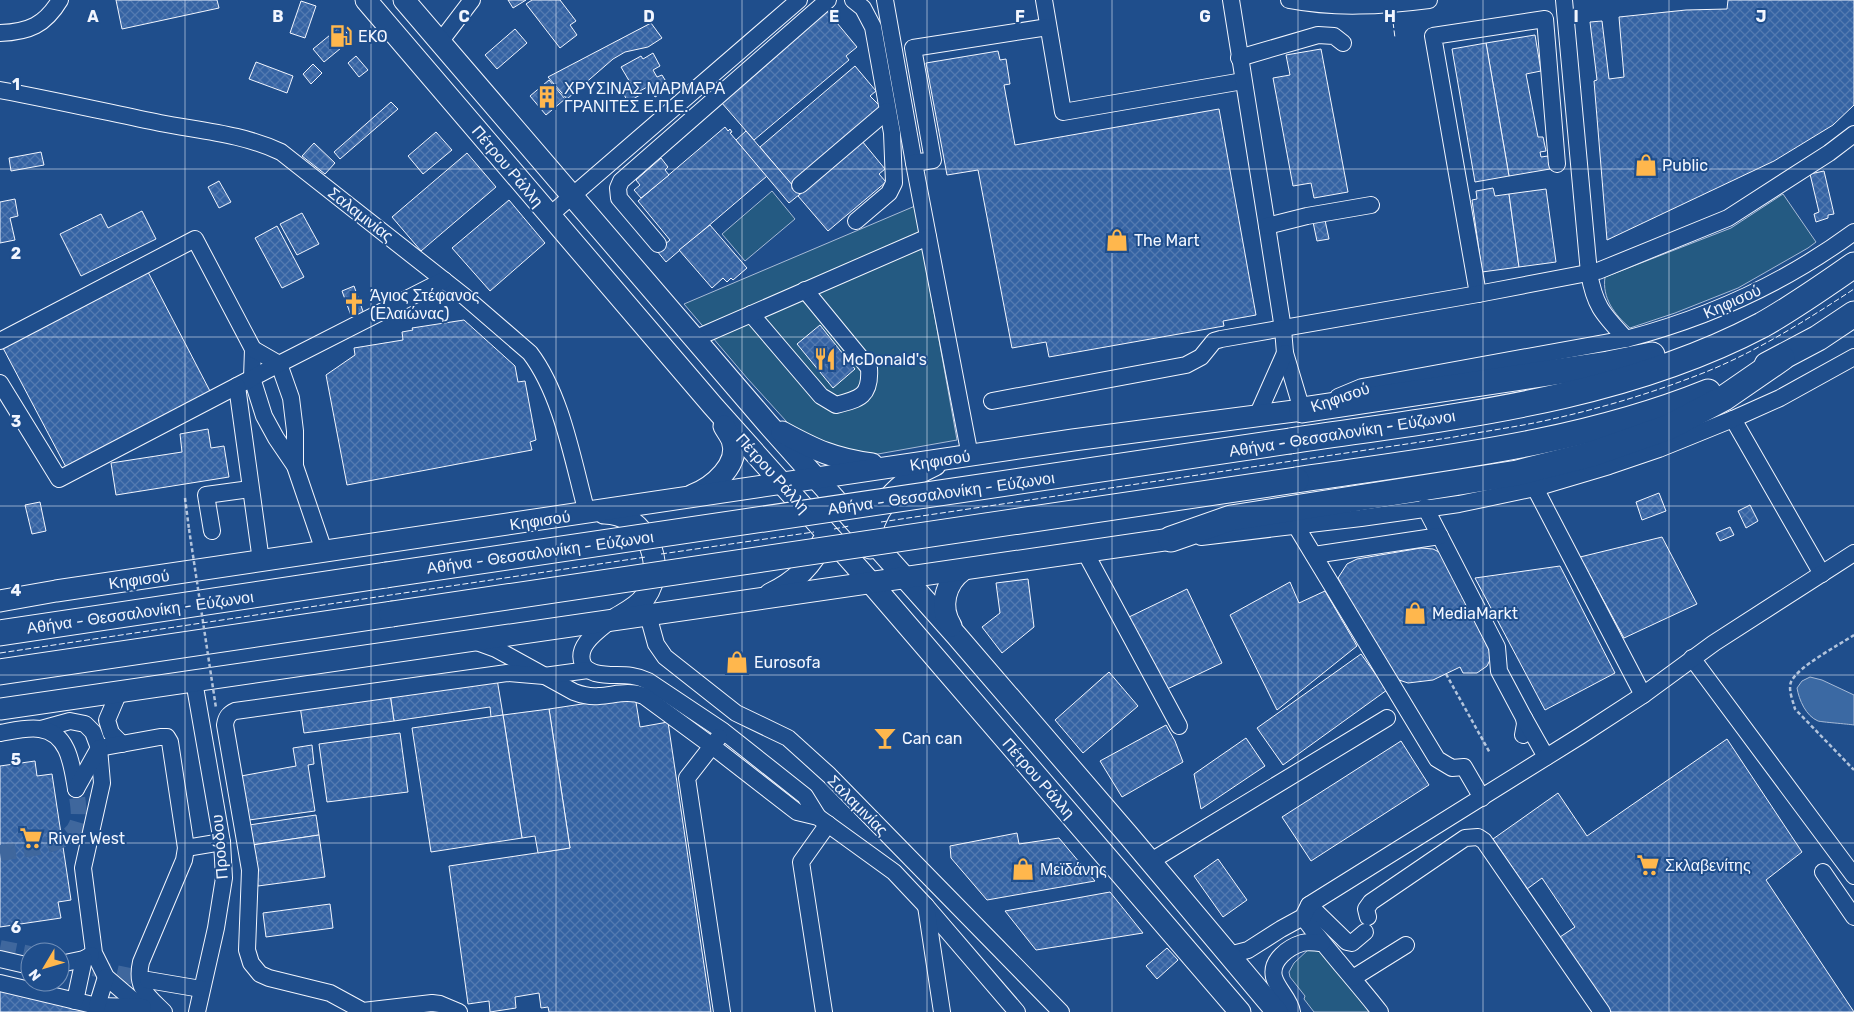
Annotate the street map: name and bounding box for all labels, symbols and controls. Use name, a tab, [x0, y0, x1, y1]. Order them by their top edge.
text: A	[87, 7, 99, 26]
text: B	[272, 7, 284, 26]
text: C	[458, 7, 470, 26]
text: D	[643, 7, 655, 26]
text: E	[829, 7, 839, 26]
text: F	[1015, 7, 1025, 26]
text: G	[1199, 7, 1211, 26]
text: H	[1384, 7, 1396, 26]
text: I	[1573, 7, 1579, 26]
text: J	[1756, 7, 1766, 26]
fuel station icon: EKO	[328, 23, 354, 49]
place label: EKO	[358, 27, 388, 46]
text: 1	[12, 75, 20, 94]
place label: ΧΡΥΣΙΝΑΣ ΜΑΡΜΑΡΑ ΓΡΑΝΙΤΕΣ Ε.Π.Ε.	[564, 79, 726, 116]
building icon: ΧΡΥΣΙΝΑΣ ΜΑΡΜΑΡΑ ΓΡΑΝΙΤΕΣ Ε.Π.Ε.	[534, 84, 560, 110]
street label: Πέτρου Ράλλη	[468, 122, 547, 211]
shop icon: Public	[1633, 152, 1659, 178]
place label: Public	[1662, 156, 1708, 175]
street label: Σαλαμινίας	[324, 183, 397, 246]
shop icon: The Mart	[1104, 227, 1130, 253]
place label: The Mart	[1134, 231, 1199, 250]
text: 2	[11, 244, 21, 263]
street label: Κηφισού	[1700, 280, 1764, 323]
place label: Άγιος Στέφανος (Ελαιώνας)	[370, 286, 480, 323]
church icon: Άγιος Στέφανος (Ελαιώνας)	[341, 291, 367, 317]
restaurant icon: McDonald's	[812, 346, 838, 372]
place label: McDonald's	[842, 350, 927, 369]
street label: Κηφισού	[1308, 379, 1372, 416]
street label: Αθήνα - Θεσσαλονίκη - Εύζωνοι	[1228, 406, 1457, 461]
text: 3	[11, 412, 21, 431]
street label: Πέτρου Ράλλη	[732, 430, 813, 517]
street label: Κηφισού	[908, 446, 972, 475]
street label: Αθήνα - Θεσσαλονίκη - Εύζωνοι	[826, 468, 1056, 519]
street label: Κηφισού	[509, 507, 572, 534]
street label: Αθήνα - Θεσσαλονίκη - Εύζωνοι	[425, 527, 655, 578]
street label: Κηφισού	[108, 566, 171, 593]
text: 4	[11, 581, 22, 600]
street label: Αθήνα - Θεσσαλονίκη - Εύζωνοι	[25, 587, 255, 638]
shop icon: MediaMarkt	[1402, 600, 1428, 626]
place label: MediaMarkt	[1432, 604, 1518, 623]
shop icon: Eurosofa	[724, 649, 750, 675]
place label: Eurosofa	[754, 653, 820, 672]
bar icon: Can can	[872, 725, 898, 751]
place label: Can can	[902, 729, 962, 748]
street label: Πέτρου Ράλλη	[998, 734, 1079, 822]
text: 5	[11, 750, 21, 769]
street label: Σαλαμινίας	[824, 771, 892, 840]
street label: Προόδου	[207, 814, 232, 880]
supermarket icon: River West	[18, 825, 44, 851]
place label: River West	[48, 829, 125, 848]
supermarket icon: Σκλαβενίτης	[1635, 852, 1661, 878]
shop icon: Μεϊδάνης	[1010, 856, 1036, 882]
place label: Σκλαβενίτης	[1665, 856, 1751, 875]
place label: Μεϊδάνης	[1040, 860, 1107, 879]
text: 6	[11, 918, 21, 937]
north arrow	[20, 942, 70, 992]
text: N	[25, 965, 45, 984]

